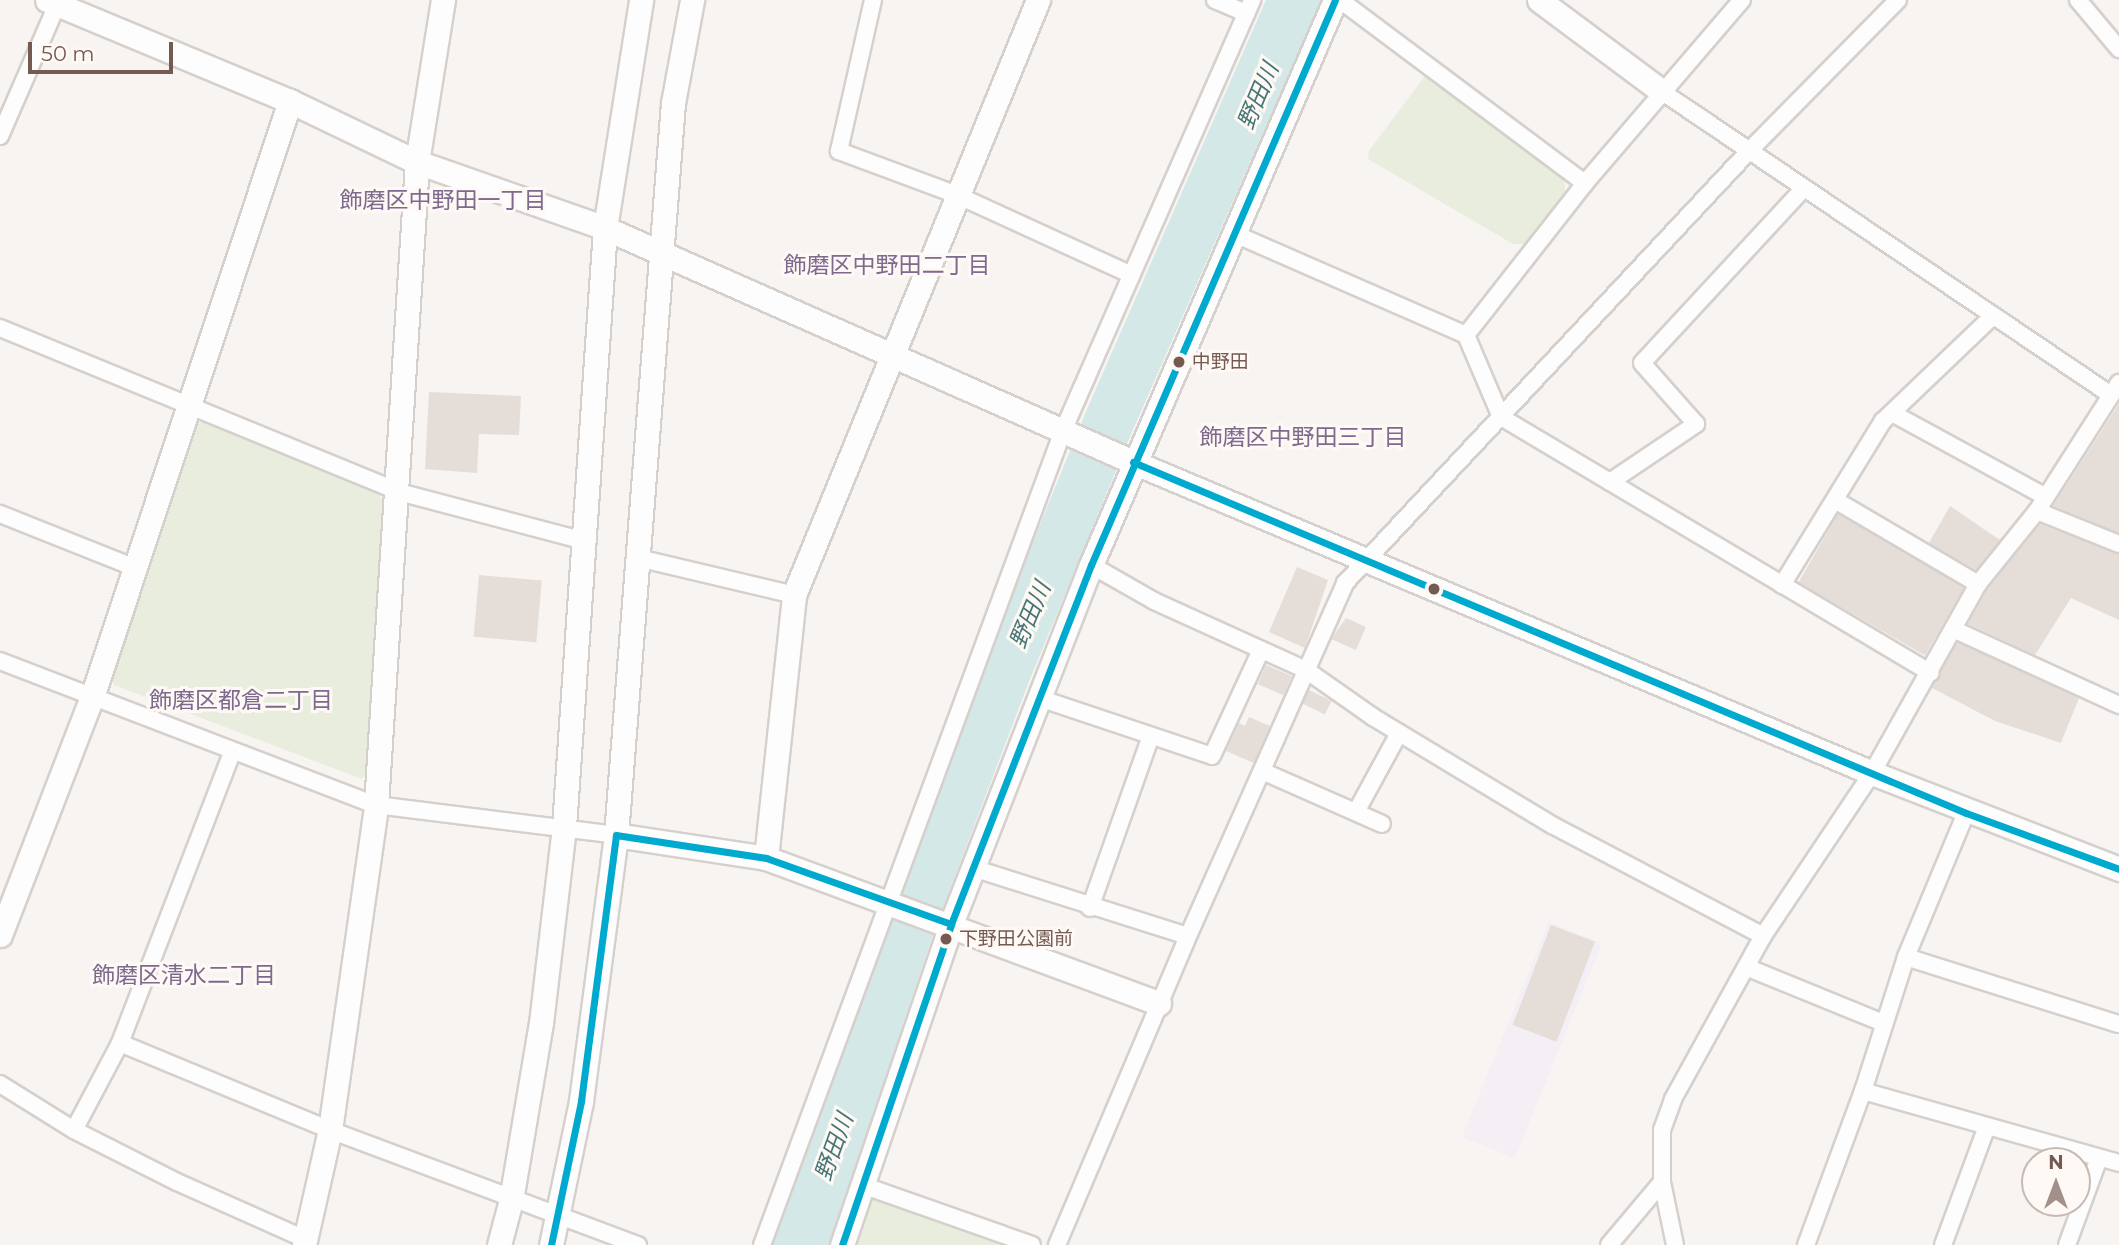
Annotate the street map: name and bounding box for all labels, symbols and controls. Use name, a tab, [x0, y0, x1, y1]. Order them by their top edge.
scale bar	[32, 28, 177, 72]
text: 50 m	[41, 41, 95, 66]
water label: 野田川	[1232, 59, 1284, 133]
district label: 飾磨区中野田一丁目	[340, 186, 546, 214]
district label: 飾磨区中野田二丁目	[784, 251, 990, 279]
place label: 中野田	[1192, 351, 1249, 373]
marker: 中野田	[1172, 355, 1186, 369]
district label: 飾磨区中野田三丁目	[1200, 423, 1406, 451]
water label: 野田川	[1004, 578, 1056, 652]
unlabelled marker	[1427, 582, 1441, 596]
district label: 飾磨区都倉二丁目	[149, 686, 333, 714]
place label: 下野田公園前	[959, 928, 1073, 950]
marker: 下野田公園前	[939, 932, 953, 946]
district label: 飾磨区清水二丁目	[92, 961, 276, 989]
water label: 野田川	[809, 1110, 859, 1184]
north arrow	[2021, 1147, 2091, 1217]
text: N	[2048, 1151, 2064, 1174]

